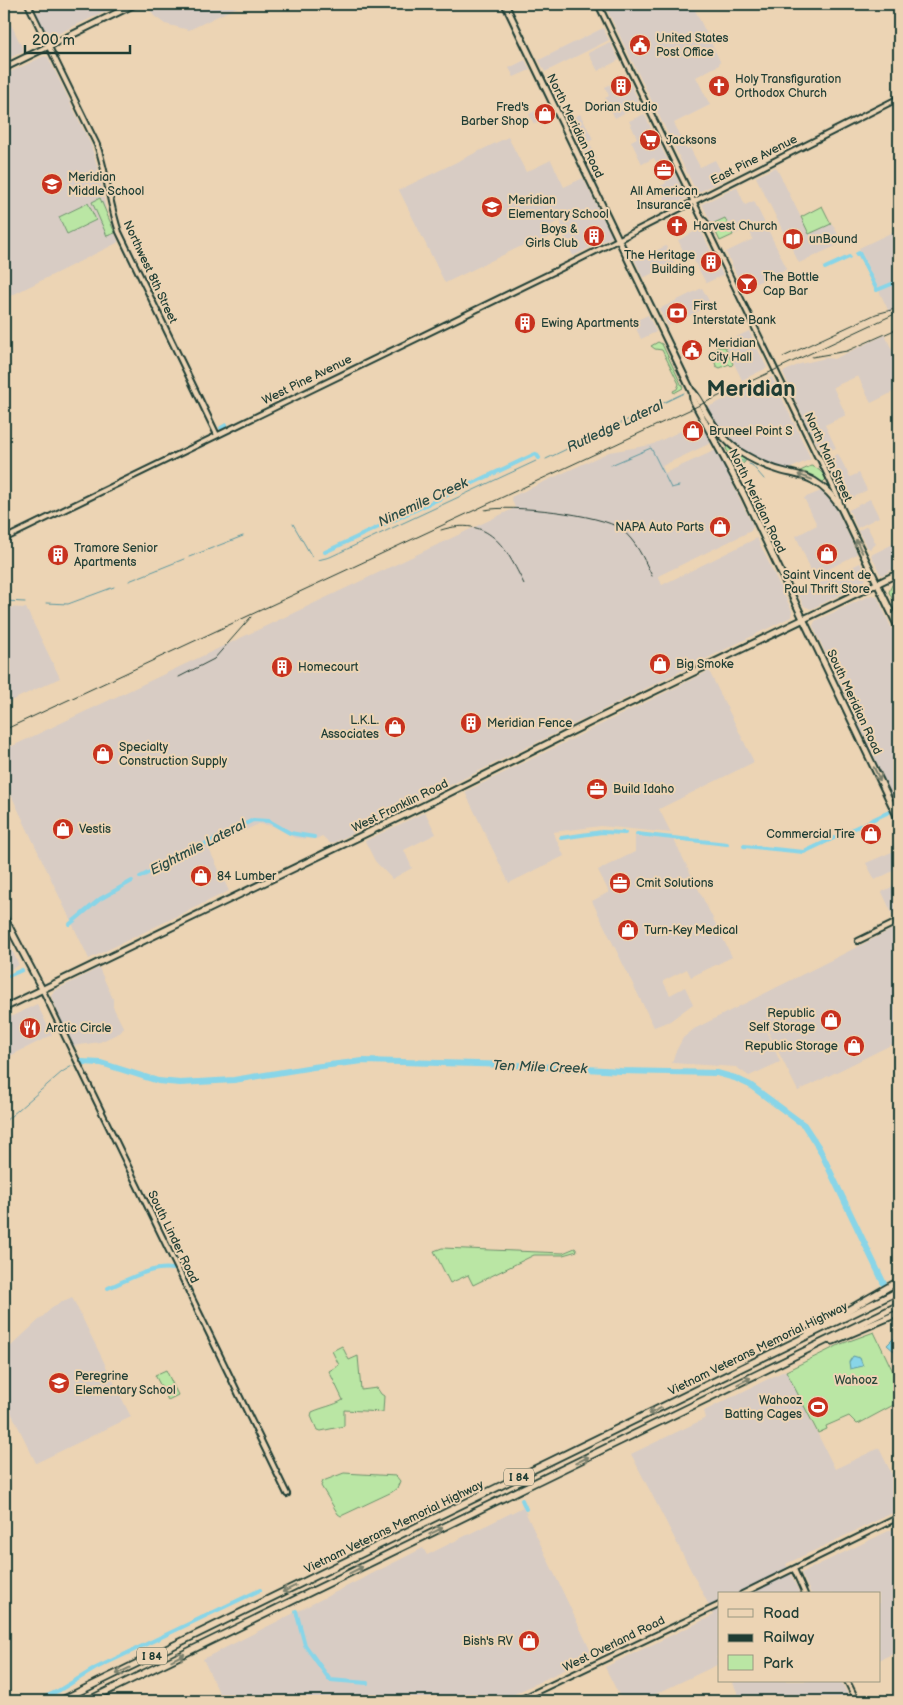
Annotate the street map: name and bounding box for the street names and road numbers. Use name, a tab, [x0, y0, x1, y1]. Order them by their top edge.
street label: North Meridian Road	[543, 71, 607, 181]
street label: East Pine Avenue	[708, 132, 800, 188]
street label: Northwest 8th Street	[120, 218, 181, 326]
street label: West Pine Avenue	[260, 352, 354, 408]
street label: North Main Street	[801, 410, 855, 504]
street label: North Meridian Road	[725, 446, 789, 556]
street label: South Meridian Road	[823, 647, 885, 757]
street label: West Franklin Road	[349, 776, 451, 836]
street label: South Linder Road	[144, 1188, 202, 1286]
street label: Vietnam Veterans Memorial Highway	[666, 1299, 851, 1399]
road number: I 84	[504, 1468, 534, 1485]
street label: Vietnam Veterans Memorial Highway	[302, 1477, 487, 1577]
street label: West Overland Road	[560, 1613, 668, 1675]
road number: I 84	[137, 1648, 167, 1664]

